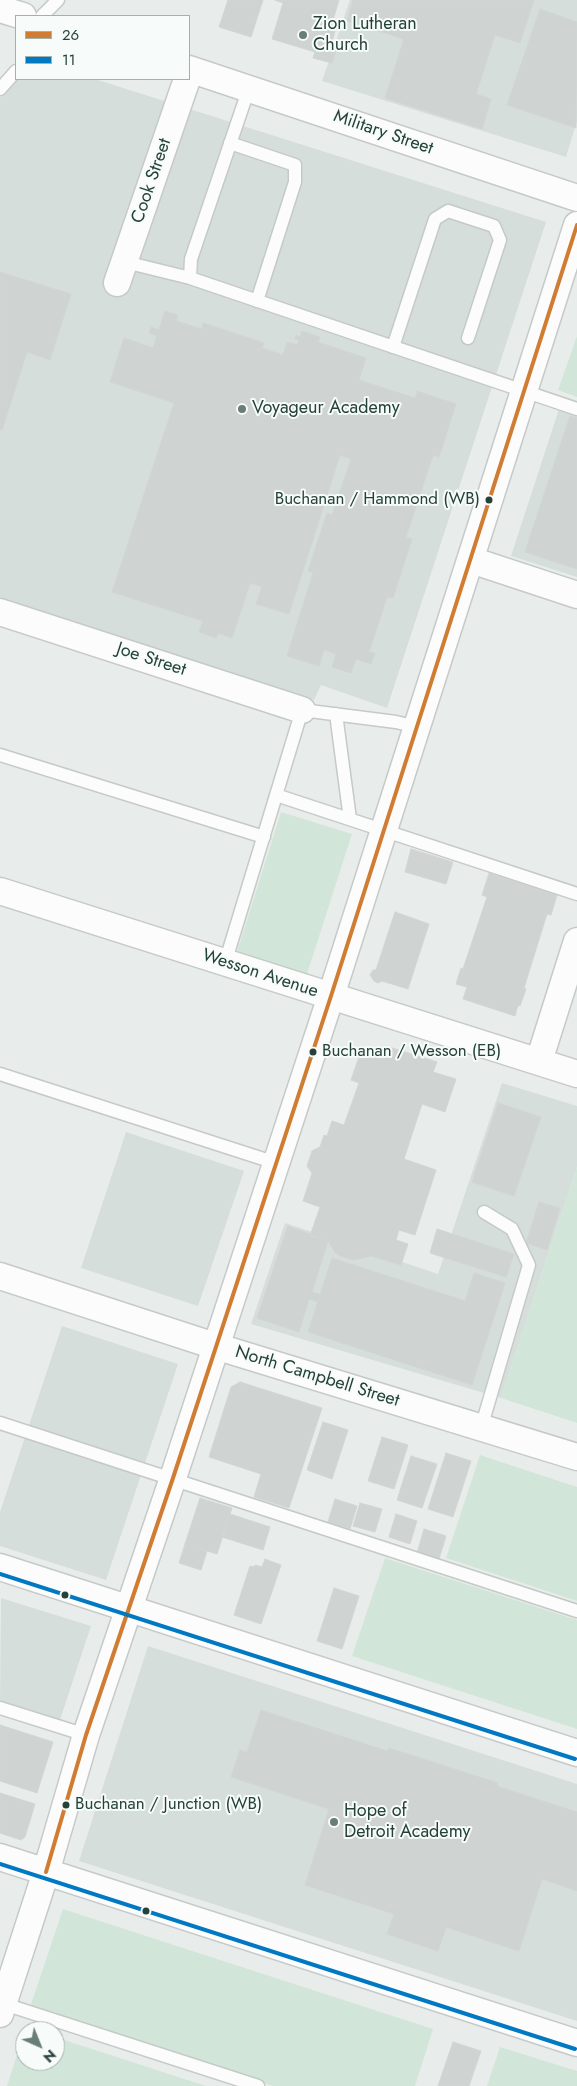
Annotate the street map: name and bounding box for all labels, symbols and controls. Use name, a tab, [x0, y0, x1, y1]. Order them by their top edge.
place label: Zion Lutheran Church	[313, 14, 417, 56]
legend	[15, 15, 190, 80]
text: 26	[62, 24, 79, 46]
marker: Zion Lutheran Church	[297, 29, 309, 41]
text: 11	[62, 49, 76, 71]
street label: Military Street	[330, 106, 436, 160]
street label: Cook Street	[127, 136, 177, 226]
place label: Voyageur Academy	[252, 398, 400, 420]
marker: Voyageur Academy	[236, 403, 248, 415]
place label: Buchanan / Hammond (WB)	[275, 490, 480, 510]
marker: Buchanan / Hammond (WB)	[484, 495, 494, 505]
street label: Joe Street	[114, 639, 188, 681]
street label: Wesson Avenue	[199, 945, 321, 1003]
place label: Buchanan / Wesson (EB)	[322, 1042, 501, 1062]
marker: Buchanan / Wesson (EB)	[308, 1047, 318, 1057]
street label: North Campbell Street	[232, 1342, 402, 1412]
unlabelled marker	[60, 1590, 70, 1600]
place label: Buchanan / Junction (WB)	[75, 1795, 262, 1815]
marker: Buchanan / Junction (WB)	[61, 1800, 71, 1810]
place label: Hope of Detroit Academy	[344, 1801, 471, 1844]
marker: Hope of Detroit Academy	[328, 1816, 340, 1828]
unlabelled marker	[141, 1906, 151, 1916]
north arrow	[15, 2021, 65, 2071]
text: N	[39, 2045, 61, 2067]

